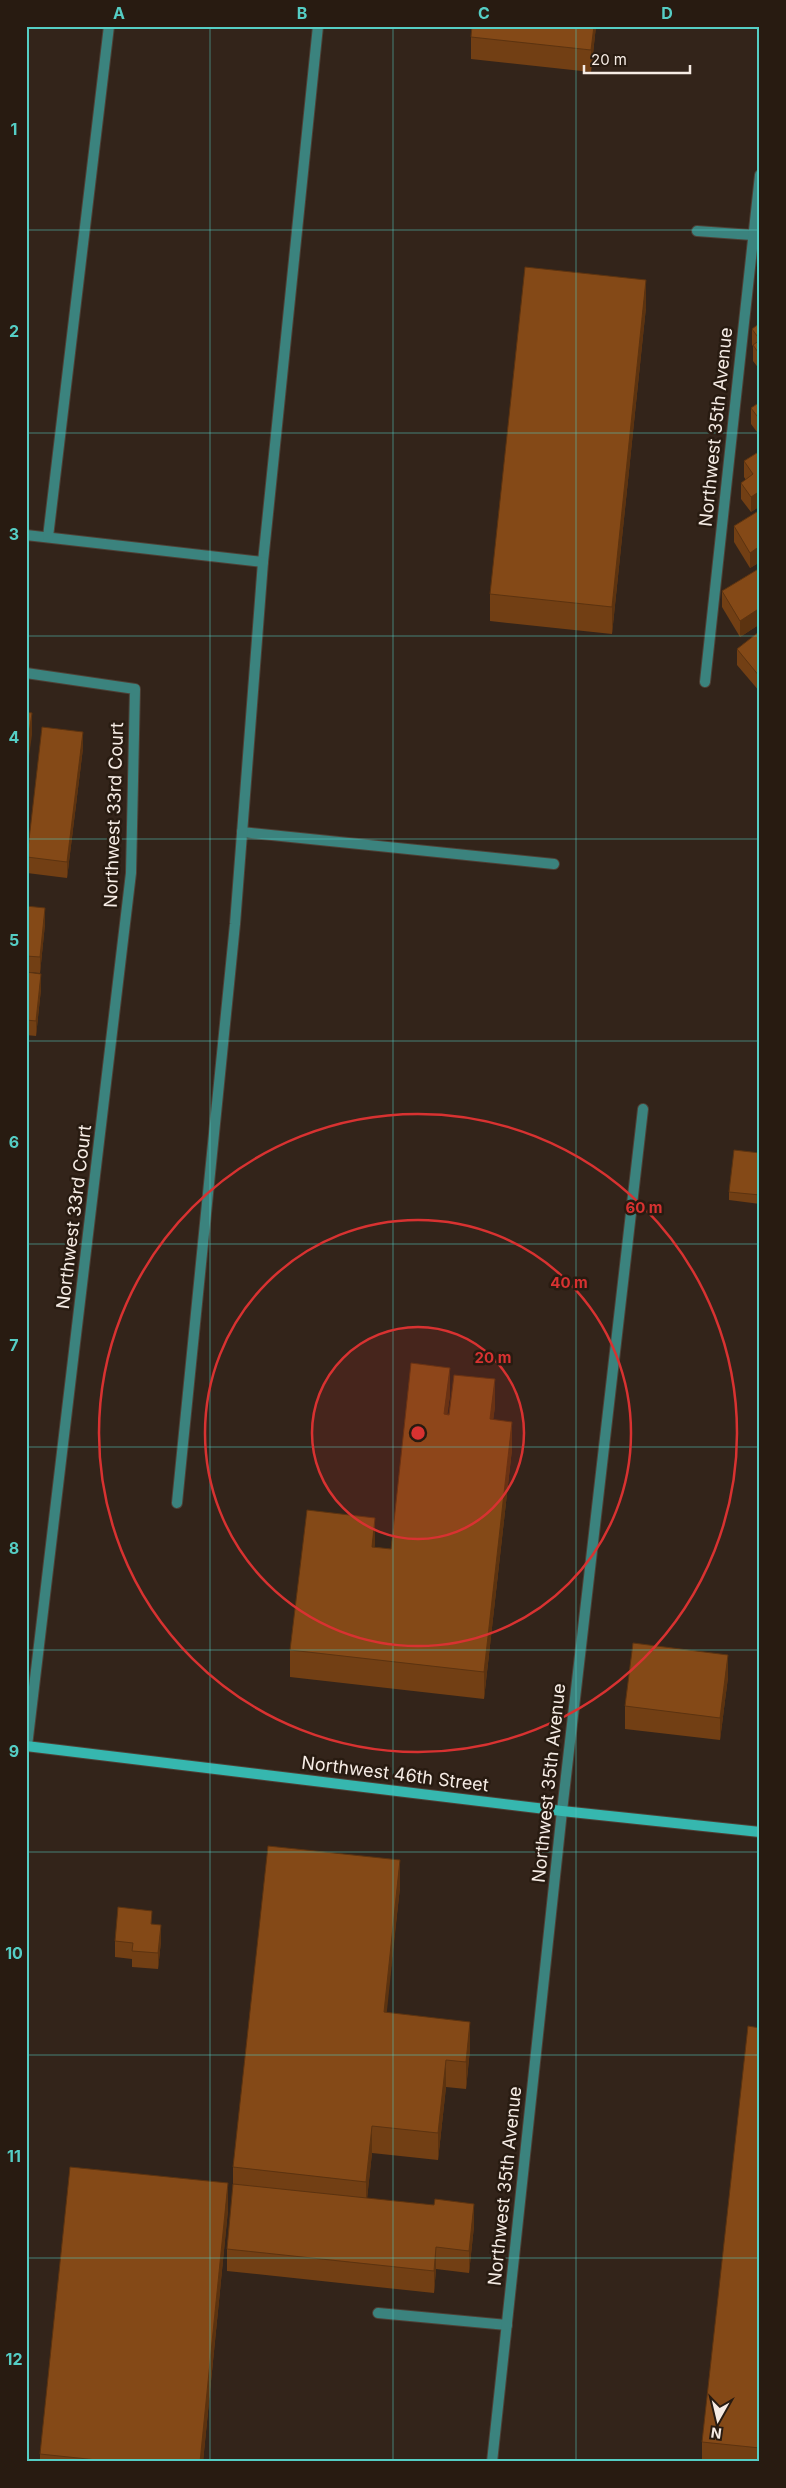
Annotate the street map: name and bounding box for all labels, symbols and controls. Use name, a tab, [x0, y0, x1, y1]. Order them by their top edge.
text: A	[113, 3, 125, 23]
text: B	[297, 3, 307, 23]
text: C	[478, 3, 490, 23]
text: D	[661, 3, 673, 23]
scale bar	[584, 42, 690, 74]
text: 20 m	[591, 50, 627, 69]
text: 1	[11, 119, 17, 139]
text: 2	[9, 321, 19, 341]
street label: Northwest 35th Avenue	[695, 326, 736, 528]
text: 3	[9, 524, 19, 544]
street label: Northwest 33rd Court	[100, 722, 127, 908]
text: 4	[9, 727, 20, 747]
text: 5	[9, 930, 19, 950]
street label: Northwest 33rd Court	[52, 1123, 95, 1310]
text: 6	[9, 1132, 19, 1152]
text: 60 m	[625, 1198, 663, 1217]
text: 40 m	[550, 1273, 588, 1292]
text: 7	[9, 1335, 19, 1355]
text: 20 m	[475, 1348, 511, 1367]
centre of rings	[409, 1424, 427, 1442]
text: 8	[9, 1538, 19, 1558]
street label: Northwest 35th Avenue	[528, 1682, 569, 1884]
text: 9	[9, 1741, 19, 1761]
street label: Northwest 46th Street	[300, 1752, 490, 1795]
text: 10	[5, 1943, 23, 1963]
street label: Northwest 35th Avenue	[484, 2085, 525, 2287]
text: 11	[7, 2146, 21, 2166]
text: 12	[6, 2349, 22, 2369]
north arrow	[694, 2396, 744, 2446]
text: N	[710, 2424, 723, 2443]

